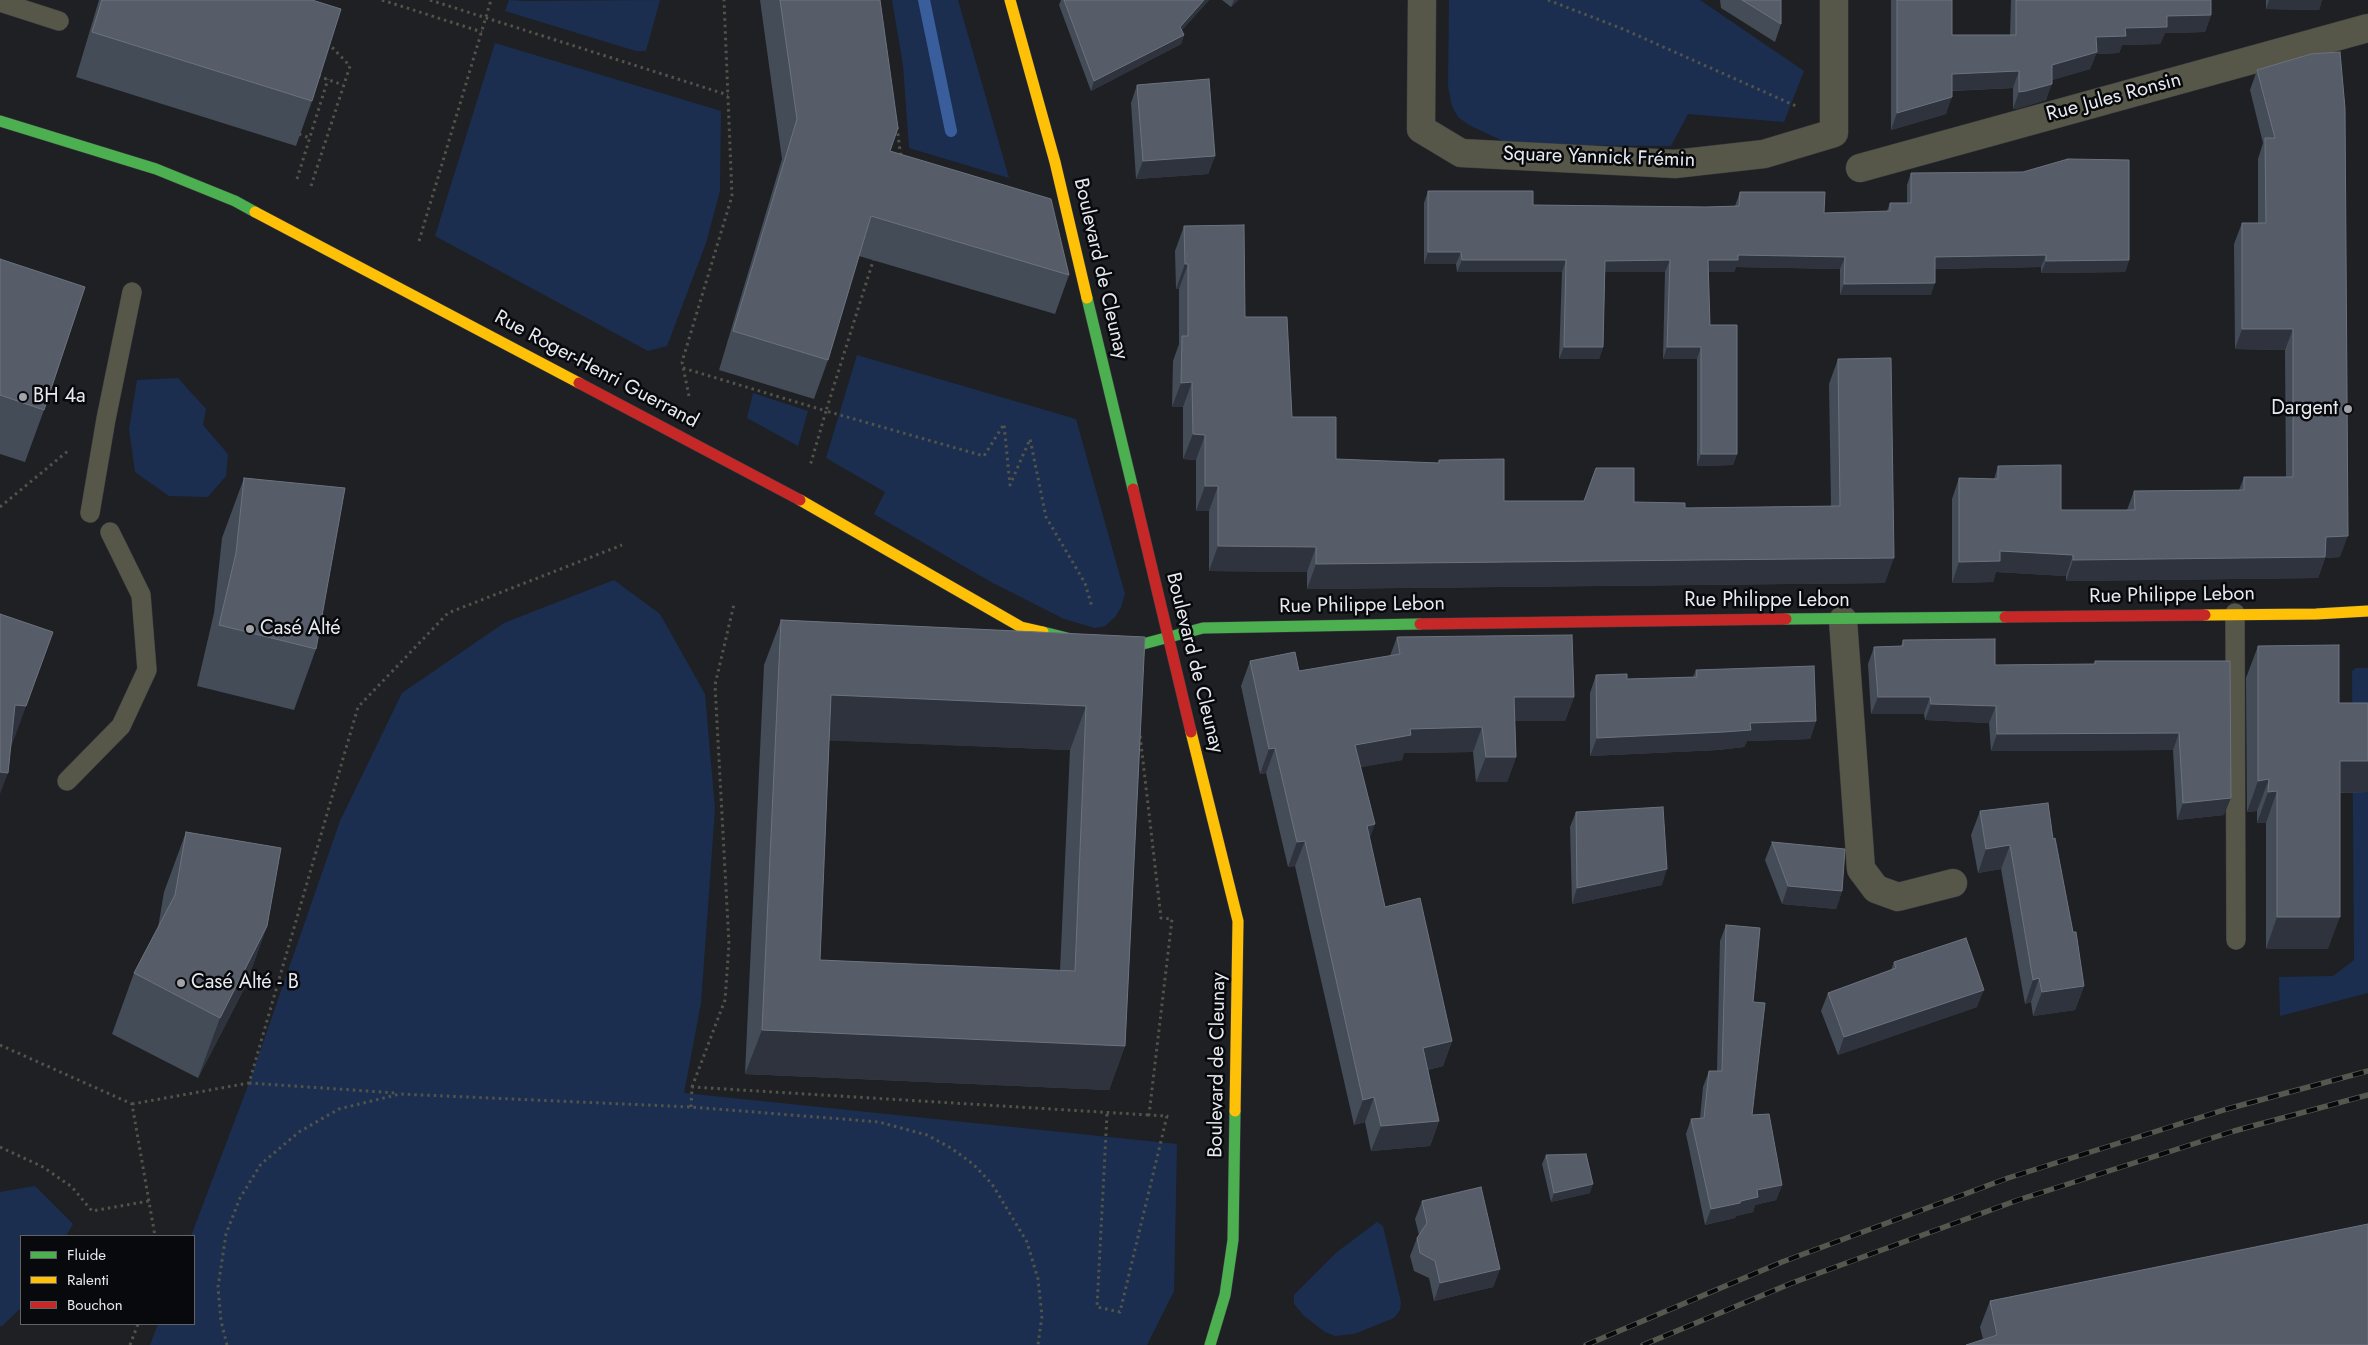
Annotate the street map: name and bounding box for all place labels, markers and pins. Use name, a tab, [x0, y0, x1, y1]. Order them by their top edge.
place label: BH 4a	[33, 385, 86, 409]
marker: BH 4a	[17, 391, 29, 403]
place label: Dargent	[2271, 397, 2338, 421]
marker: Dargent	[2342, 403, 2354, 415]
place label: Casé Alté	[260, 617, 341, 641]
marker: Casé Alté	[244, 623, 256, 635]
place label: Casé Alté - B	[191, 971, 299, 995]
marker: Casé Alté - B	[175, 977, 187, 989]

